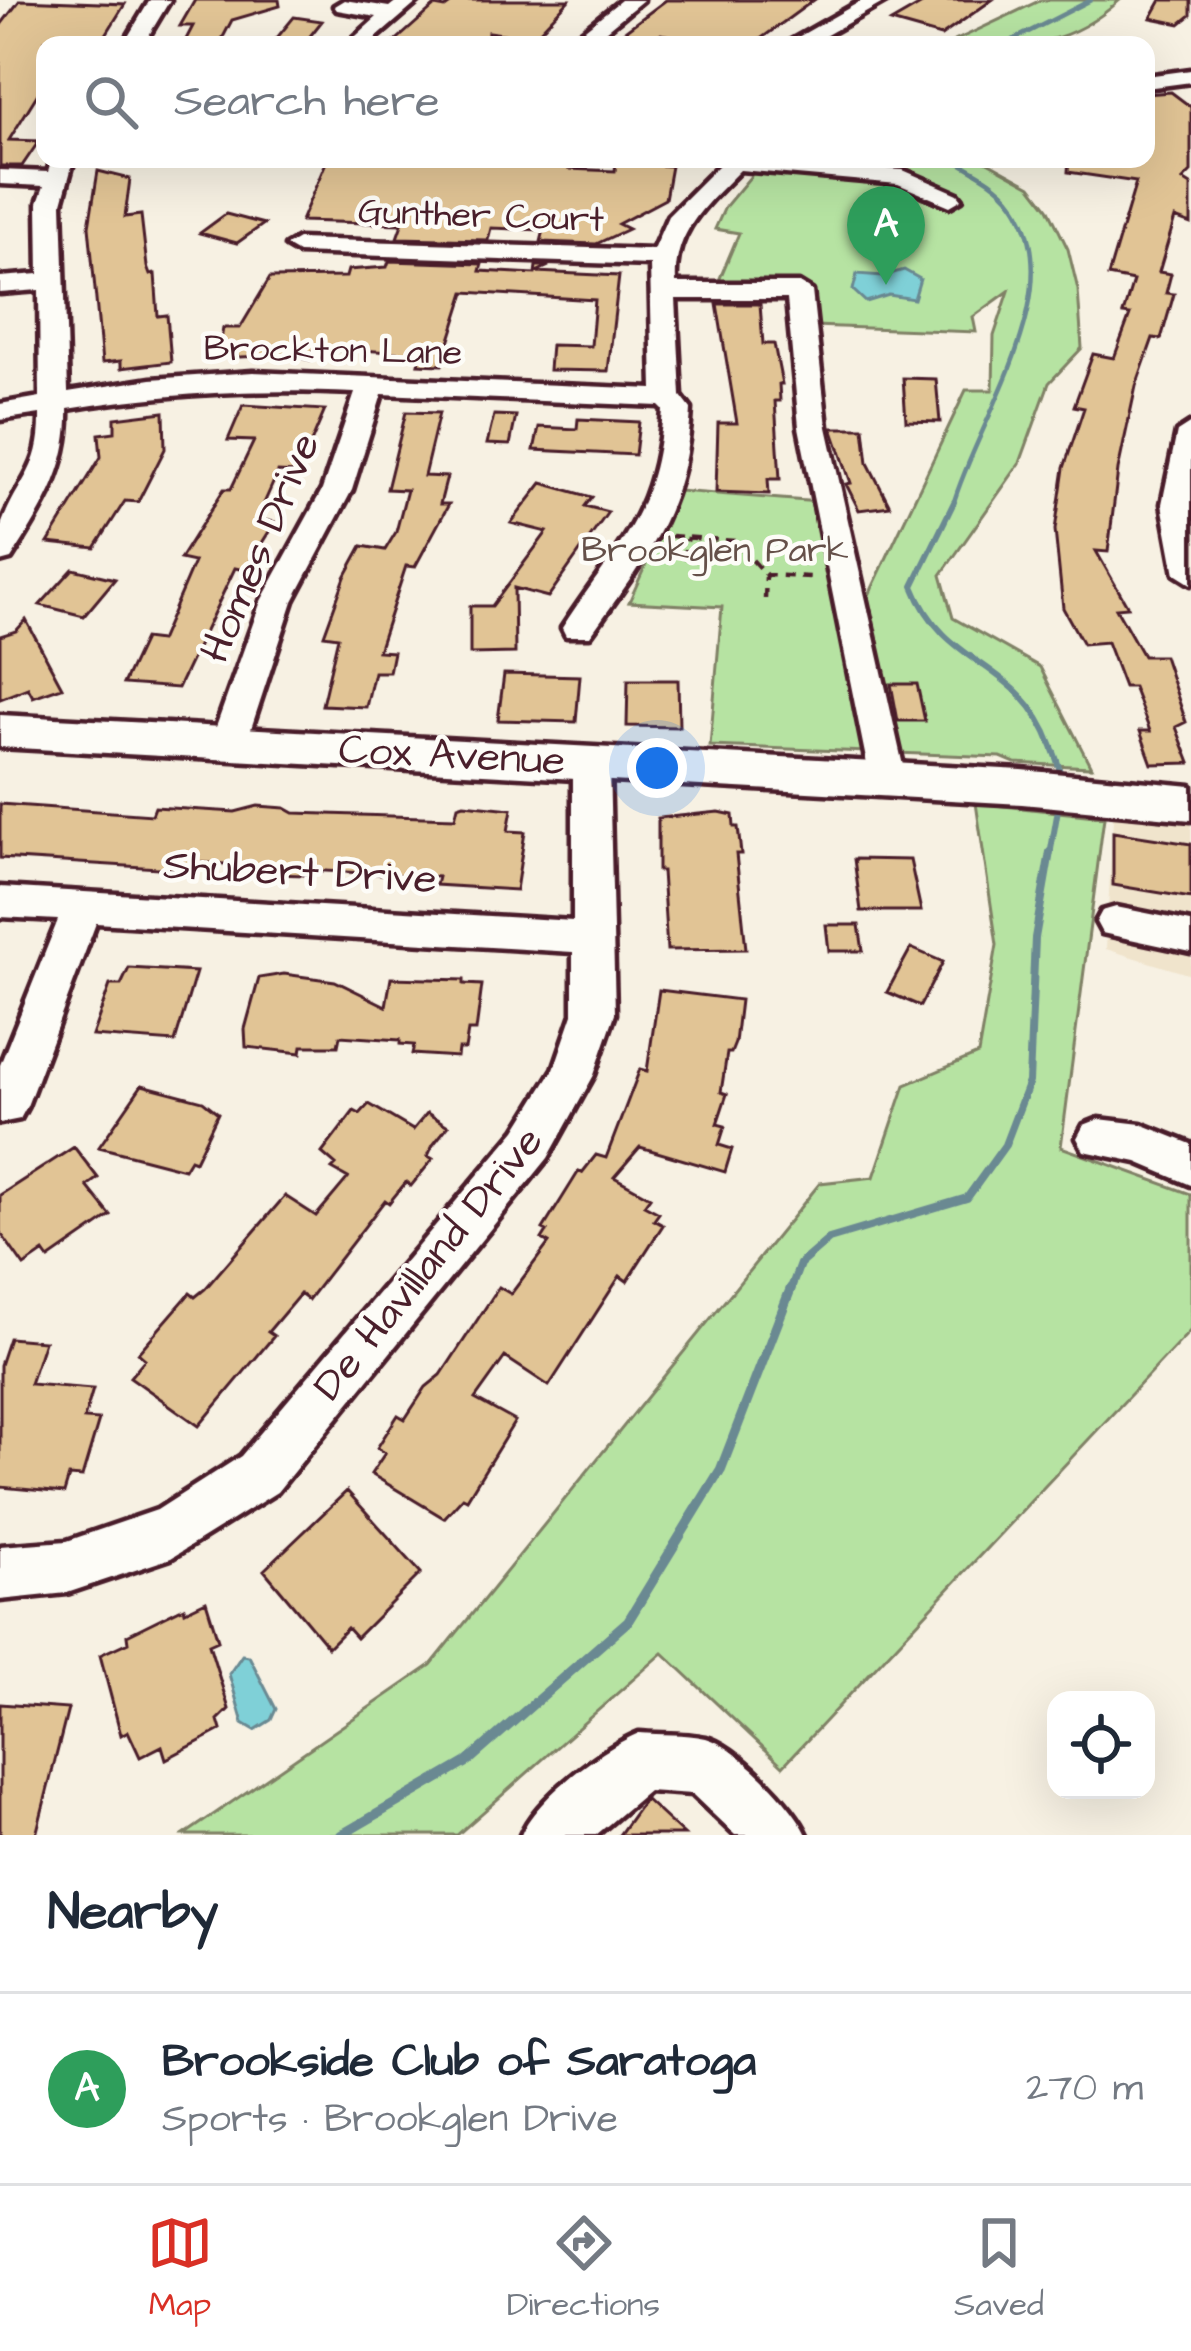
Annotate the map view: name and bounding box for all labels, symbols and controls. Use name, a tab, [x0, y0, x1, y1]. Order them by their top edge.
search box	[36, 36, 1155, 168]
icon: search	[78, 69, 144, 135]
text: Search here	[174, 71, 440, 133]
street label: Gunther Court	[357, 186, 605, 246]
pin: A	[847, 186, 925, 285]
street label: Brockton Lane	[203, 323, 463, 379]
street label: Homes Drive	[187, 425, 335, 671]
park label: Brookglen Park	[581, 525, 849, 577]
street label: Cox Avenue	[337, 721, 567, 791]
your location	[627, 738, 687, 798]
street label: Shubert Drive	[162, 837, 438, 909]
street label: De Havilland Drive	[300, 1115, 558, 1413]
map controls	[1047, 1691, 1155, 1799]
button: locate	[1047, 1691, 1155, 1799]
text: Nearby	[48, 1878, 218, 1949]
text: Brookside Club of Saratoga	[162, 2031, 756, 2093]
text: A	[75, 2062, 99, 2116]
text: 270 m	[1026, 2062, 1143, 2116]
text: Sports · Brookglen Drive	[162, 2093, 618, 2147]
tab: Map	[147, 2210, 213, 2328]
tab: Directions	[507, 2210, 660, 2328]
tab: Saved	[954, 2210, 1044, 2328]

